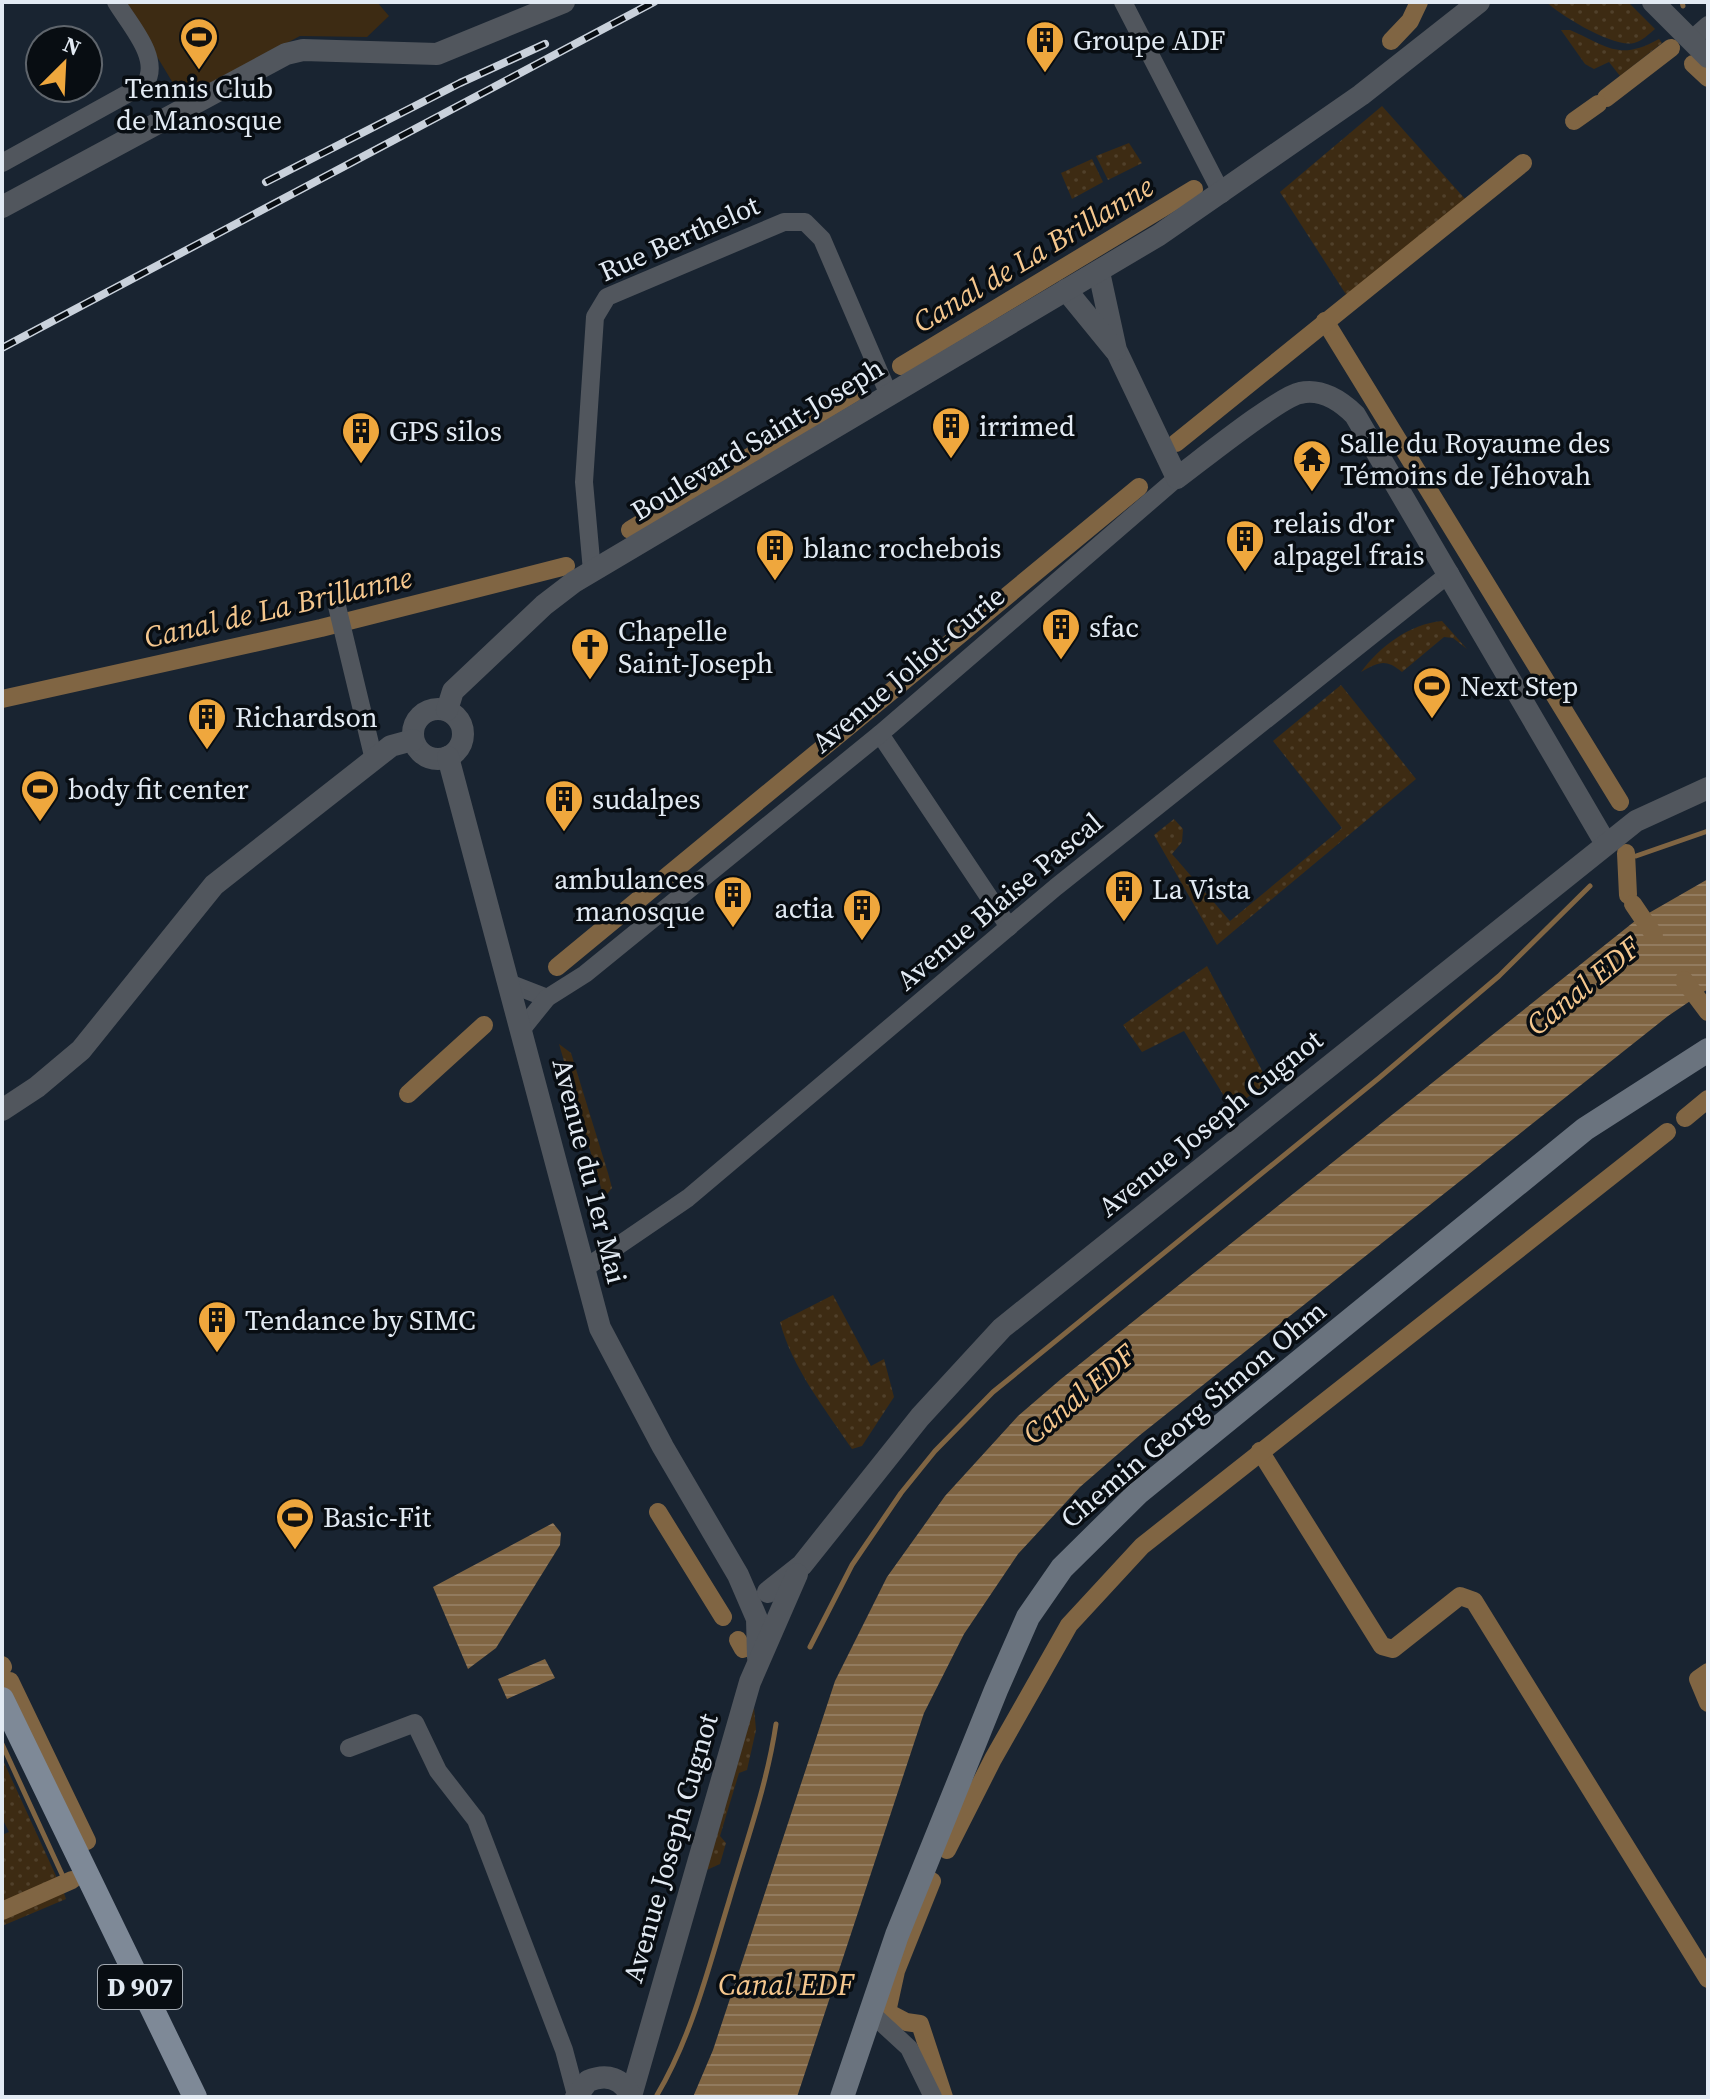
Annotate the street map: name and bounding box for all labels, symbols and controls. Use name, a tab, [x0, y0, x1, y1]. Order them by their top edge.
sports icon: Tennis Club de Manosque	[178, 16, 220, 71]
building icon: Groupe ADF	[1024, 19, 1066, 74]
place label: Groupe ADF	[1073, 21, 1226, 59]
north arrow	[24, 24, 104, 104]
text: N	[59, 29, 86, 63]
place label: Tennis Club de Manosque	[116, 69, 282, 139]
water label: Canal de La Brillanne	[905, 166, 1161, 342]
street label: Rue Berthelot	[593, 185, 766, 290]
street label: Boulevard Saint-Joseph	[624, 348, 890, 530]
building icon: irrimed	[930, 405, 972, 460]
place label: irrimed	[979, 407, 1075, 445]
building icon: GPS silos	[340, 410, 382, 465]
place label: GPS silos	[389, 412, 502, 450]
place label: Salle du Royaume des Témoins de Jéhovah	[1340, 424, 1610, 494]
temple icon: Salle du Royaume des Témoins de Jéhovah	[1291, 438, 1333, 493]
place label: relais d'or alpagel frais	[1273, 504, 1425, 574]
building icon: relais d'or alpagel frais	[1224, 518, 1266, 573]
building icon: blanc rochebois	[754, 527, 796, 582]
place label: blanc rochebois	[803, 529, 1001, 567]
water label: Canal de La Brillanne	[140, 556, 416, 658]
street label: Avenue Joliot-Curie	[803, 577, 1013, 761]
building icon: sfac	[1040, 606, 1082, 661]
place label: sfac	[1089, 608, 1139, 646]
place label: Chapelle Saint-Joseph	[618, 612, 773, 682]
church icon: Chapelle Saint-Joseph	[569, 626, 611, 681]
sports icon: Next Step	[1411, 665, 1453, 720]
place label: Next Step	[1460, 667, 1578, 705]
building icon: Richardson	[186, 696, 228, 751]
place label: Richardson	[235, 698, 378, 736]
sports icon: body fit center	[19, 768, 61, 823]
place label: body fit center	[68, 770, 249, 808]
building icon: sudalpes	[543, 778, 585, 833]
place label: sudalpes	[592, 780, 701, 818]
street label: Avenue Blaise Pascal	[888, 803, 1110, 999]
place label: ambulances manosque	[554, 860, 705, 930]
building icon: La Vista	[1103, 868, 1145, 923]
place label: La Vista	[1152, 870, 1251, 908]
building icon: ambulances manosque	[712, 874, 754, 929]
building icon: actia	[841, 887, 883, 942]
place label: actia	[774, 889, 835, 927]
water label: Canal EDF	[1517, 926, 1650, 1045]
street label: Avenue Joseph Cugnot	[1090, 1020, 1331, 1225]
street label: Avenue du 1er Mai	[544, 1054, 636, 1288]
street label: Chemin Georg Simon Ohm	[1052, 1292, 1334, 1536]
building icon: Tendance by SIMC	[196, 1299, 238, 1354]
place label: Tendance by SIMC	[245, 1301, 476, 1339]
water label: Canal EDF	[1014, 1334, 1145, 1453]
sports icon: Basic-Fit	[274, 1496, 316, 1551]
place label: Basic-Fit	[323, 1498, 432, 1536]
street label: Avenue Joseph Cugnot	[613, 1708, 727, 1987]
water label: Canal EDF	[718, 1964, 855, 2005]
road number: D 907	[98, 1965, 182, 2009]

